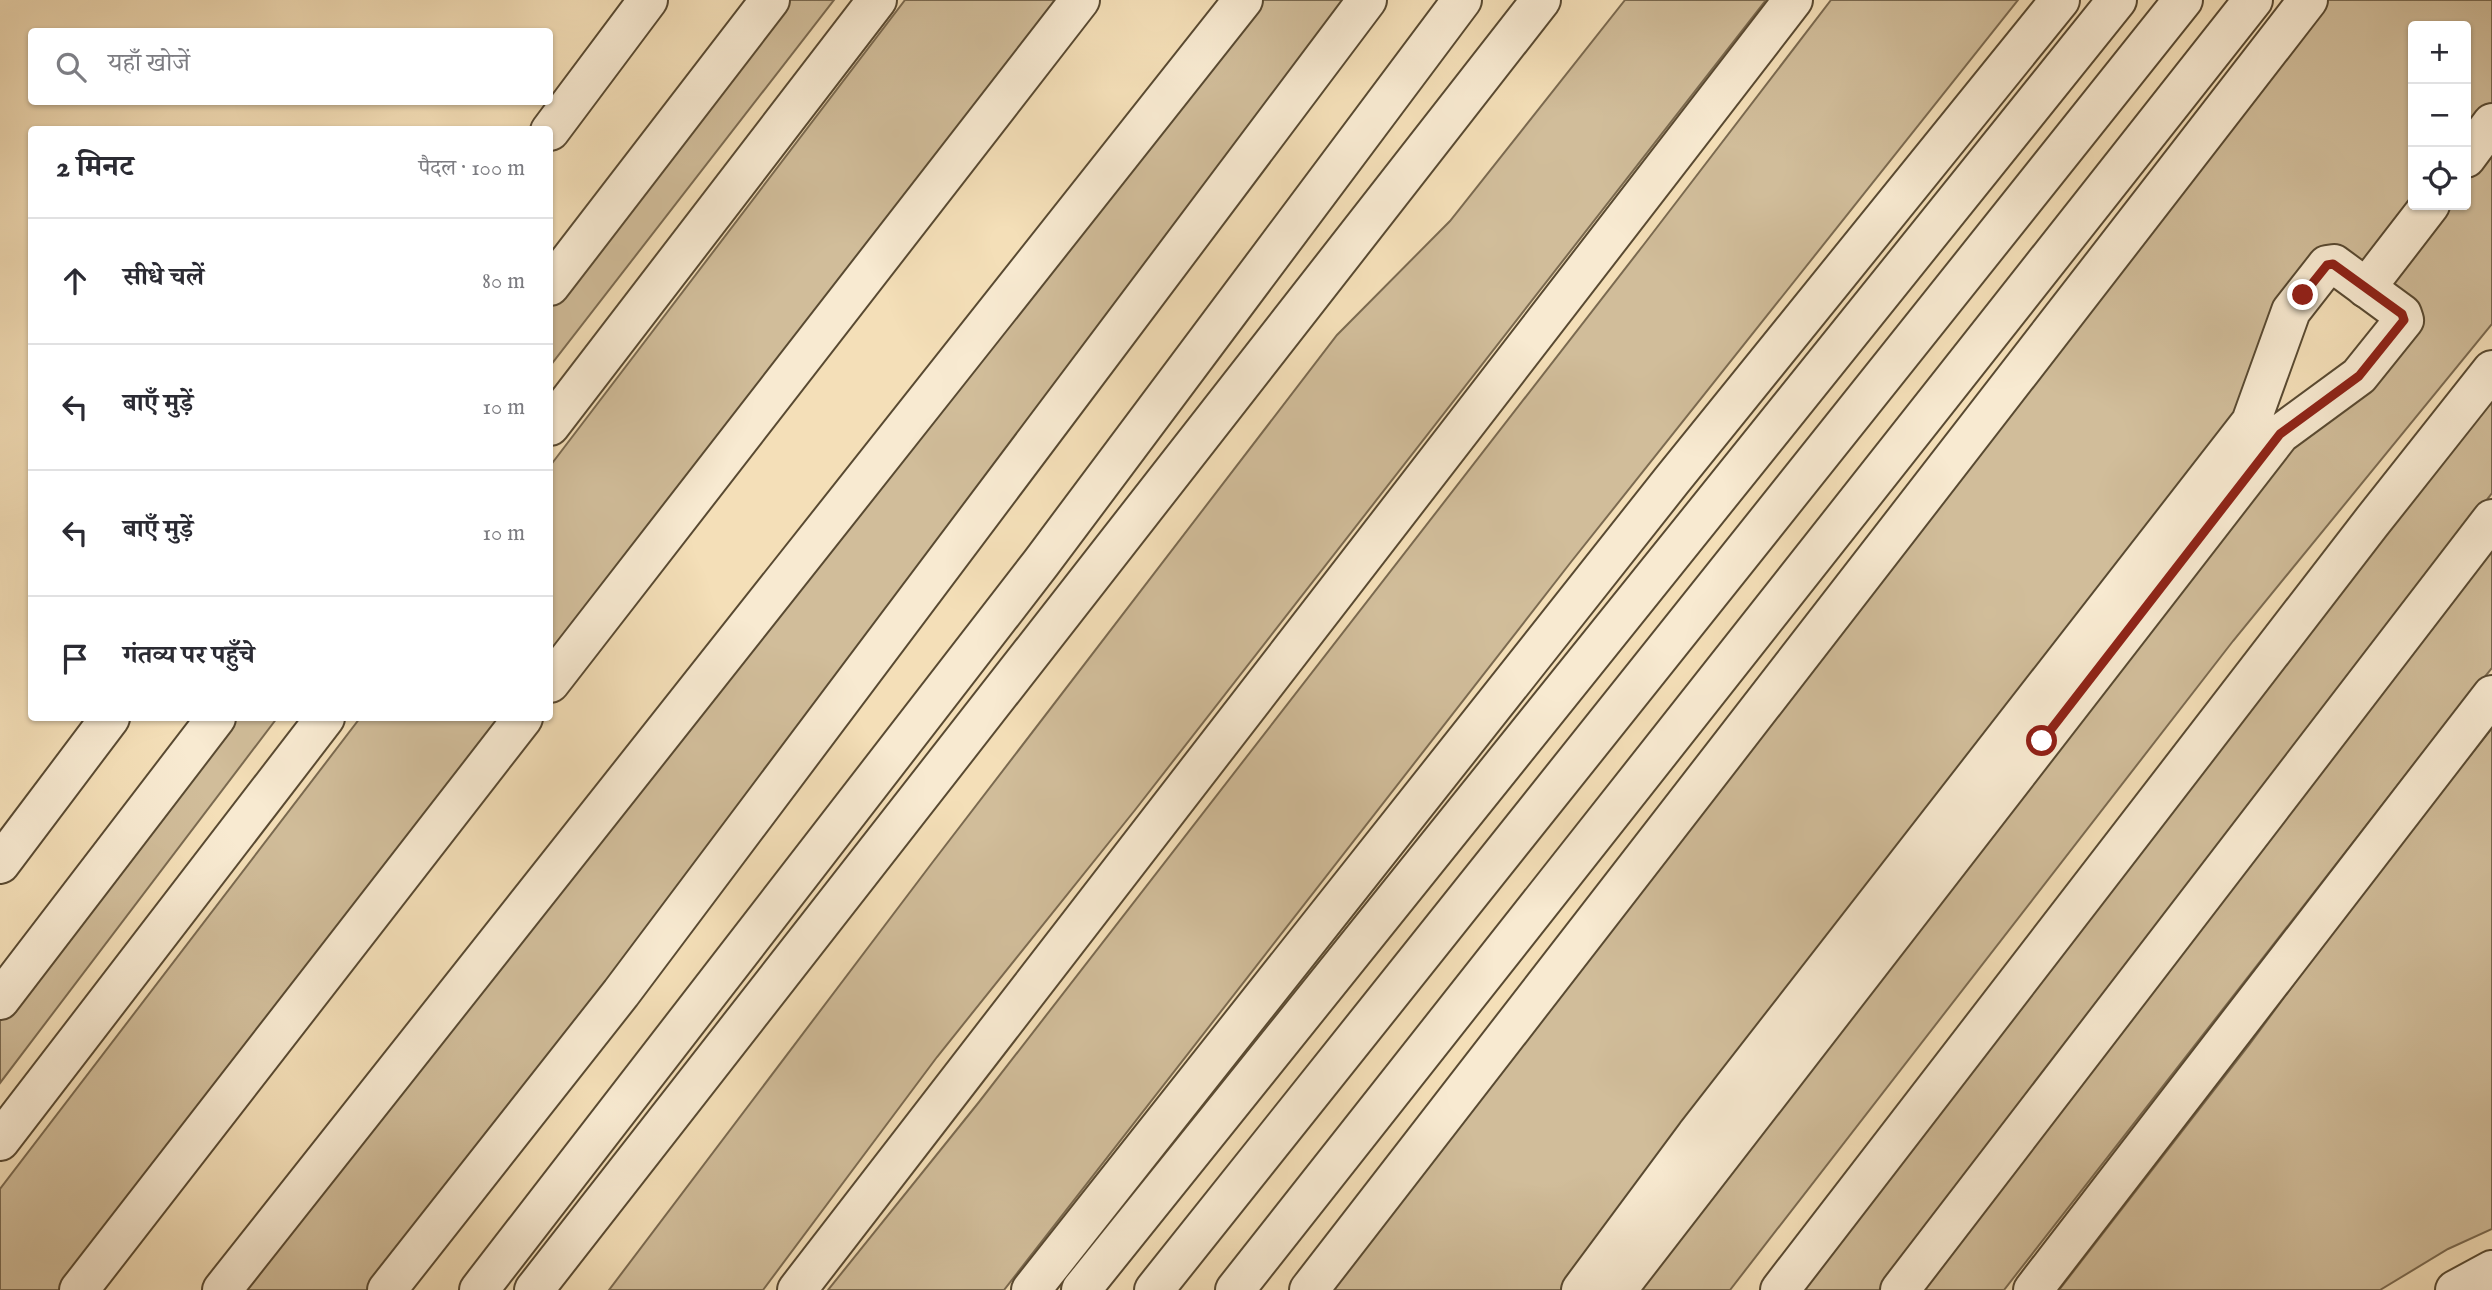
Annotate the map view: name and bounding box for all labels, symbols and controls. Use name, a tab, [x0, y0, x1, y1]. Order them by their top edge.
map controls	[2408, 21, 2471, 210]
button: +	[2408, 21, 2471, 84]
search box	[28, 28, 553, 105]
text: यहाँ खोजें	[108, 47, 190, 80]
icon: search	[52, 48, 90, 86]
button: −	[2408, 84, 2471, 147]
button: locate	[2408, 147, 2471, 210]
text: 2 मिनट	[56, 149, 133, 187]
text: पैदल · 100 m	[418, 154, 525, 183]
text: सीधे चलें	[123, 261, 204, 294]
icon: ahead	[56, 262, 94, 300]
text: 80 m	[482, 267, 525, 296]
route end	[2287, 279, 2318, 310]
text: बाएँ मुड़ें	[123, 387, 193, 420]
icon: left	[56, 388, 94, 426]
text: 10 m	[482, 393, 525, 422]
text: बाएँ मुड़ें	[123, 513, 193, 546]
icon: left	[56, 514, 94, 552]
text: 10 m	[482, 519, 525, 548]
text: गंतव्य पर पहुँचे	[123, 639, 255, 672]
icon: arrive	[56, 640, 94, 678]
route start	[2026, 725, 2057, 756]

